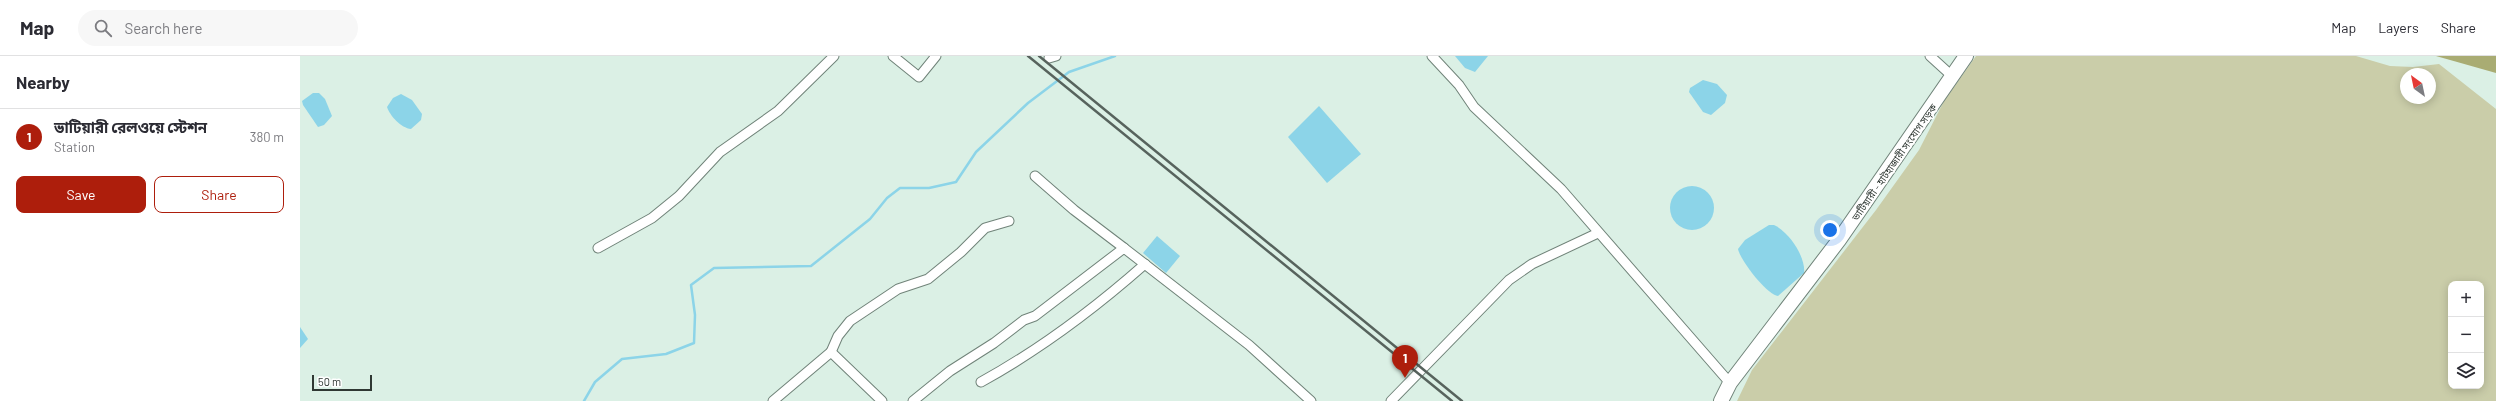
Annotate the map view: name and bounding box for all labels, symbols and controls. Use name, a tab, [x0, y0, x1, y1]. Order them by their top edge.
search box	[78, 10, 358, 46]
text: Map	[20, 16, 54, 39]
icon: search	[92, 17, 114, 39]
text: Search here	[124, 19, 202, 37]
text: Map	[2331, 19, 2356, 36]
text: Layers	[2378, 19, 2419, 36]
text: Share	[2441, 19, 2476, 36]
north arrow	[2400, 68, 2436, 104]
text: Nearby	[16, 72, 70, 92]
street label: ভাটিয়ারী - হাটহাজারী সংযোগ সড়ক	[1848, 101, 1940, 223]
text: ভাটিয়ারী রেলওয়ে স্টেশন	[54, 118, 207, 136]
text: 1	[27, 129, 31, 145]
text: 380 m	[250, 129, 284, 145]
text: Station	[54, 139, 95, 155]
button: Save	[16, 176, 146, 213]
button: Share	[154, 176, 284, 213]
your location	[1820, 220, 1840, 240]
map controls	[2448, 281, 2484, 389]
button: +	[2448, 281, 2484, 317]
button: −	[2448, 317, 2484, 353]
pin: 1	[1392, 345, 1418, 378]
button: layers	[2448, 353, 2484, 389]
scale bar	[312, 373, 372, 392]
text: 50 m	[318, 375, 341, 388]

